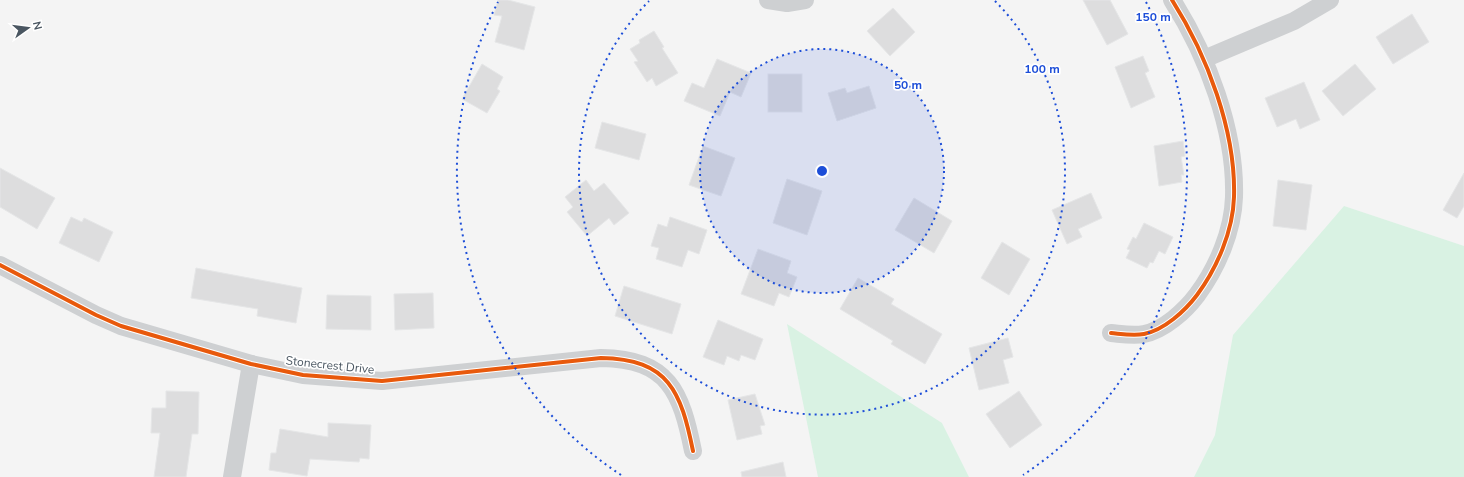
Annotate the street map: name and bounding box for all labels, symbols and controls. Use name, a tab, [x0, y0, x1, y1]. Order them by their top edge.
north arrow	[8, 8, 48, 48]
text: 150 m	[1135, 9, 1171, 25]
text: N	[29, 20, 45, 32]
text: 100 m	[1024, 61, 1060, 77]
text: 50 m	[894, 77, 922, 93]
centre of rings	[815, 164, 829, 178]
street label: Stonecrest Drive	[285, 352, 375, 378]

